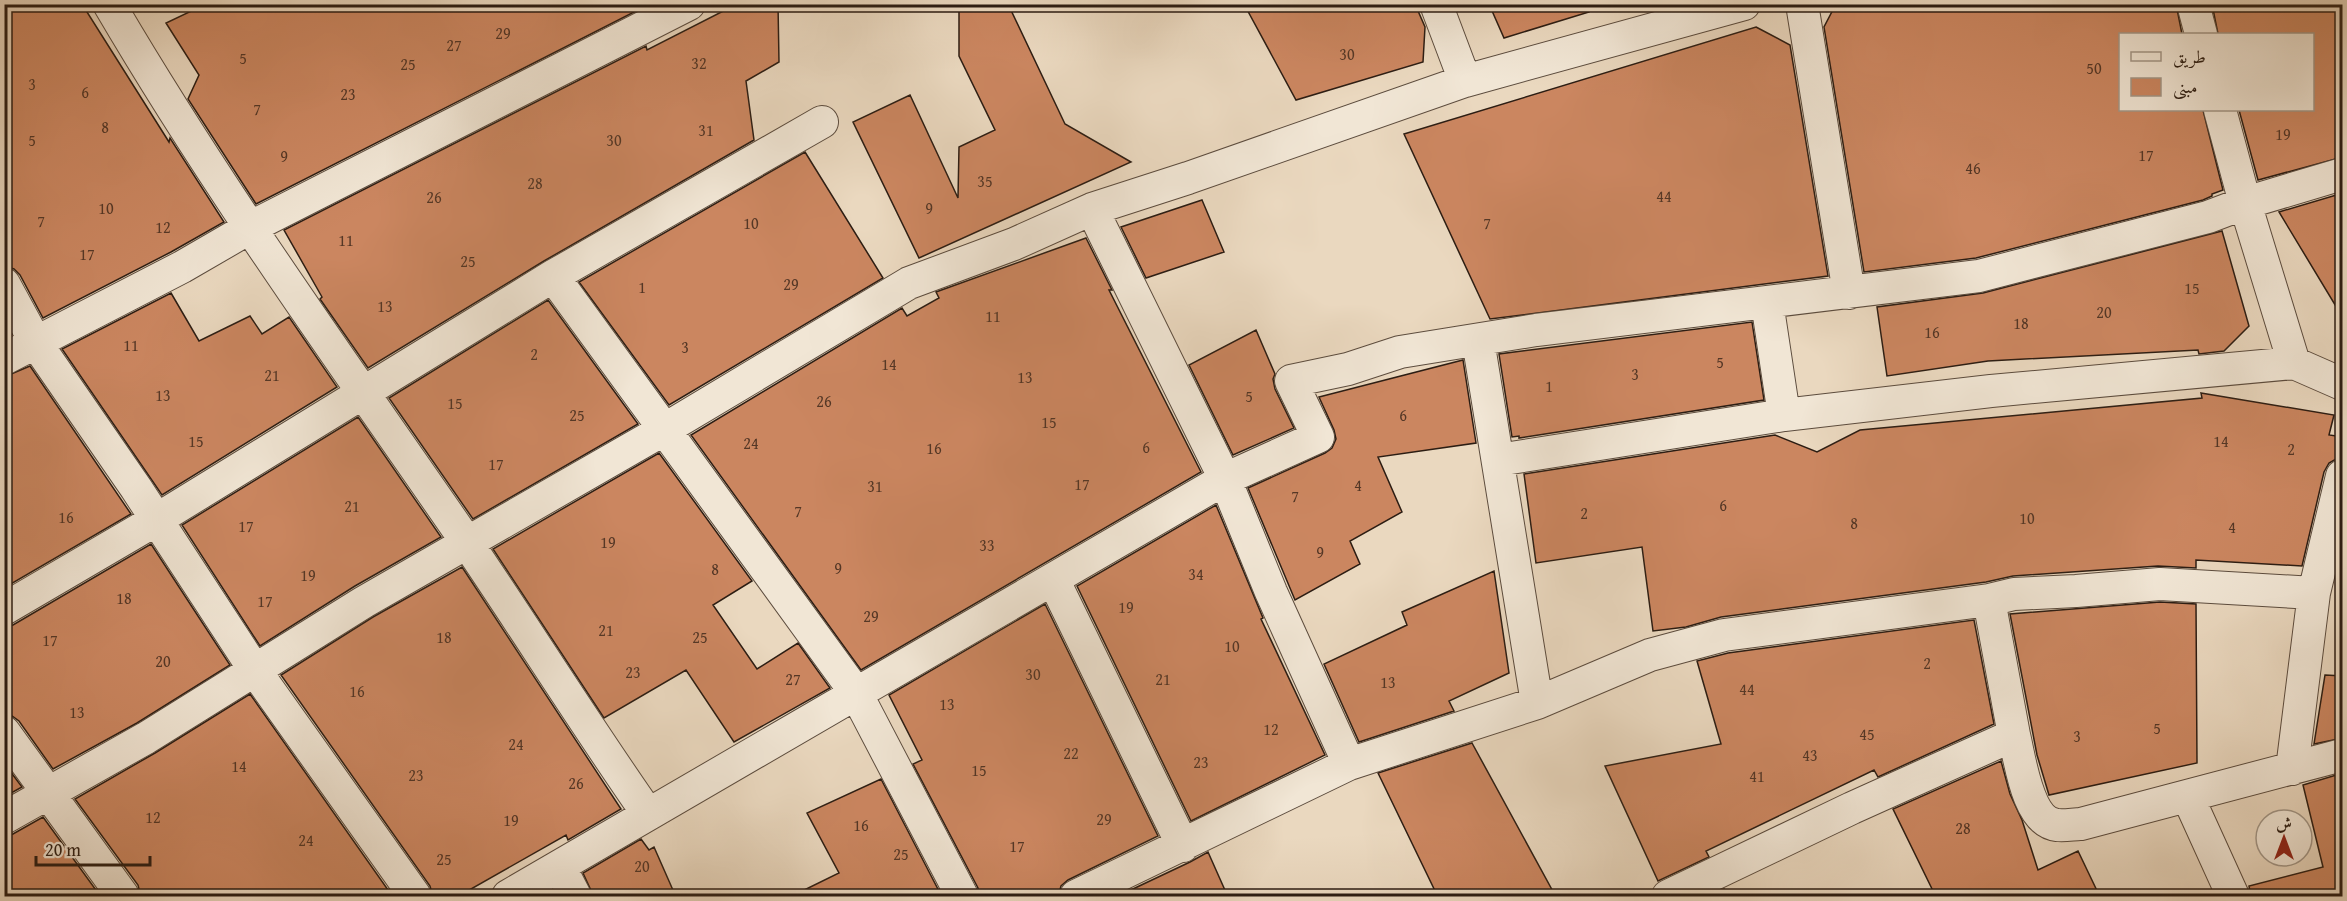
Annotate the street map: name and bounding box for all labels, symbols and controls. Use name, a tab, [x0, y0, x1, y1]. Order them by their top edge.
house number: 29	[495, 21, 511, 45]
house number: 27	[446, 33, 462, 57]
legend	[2119, 33, 2314, 111]
house number: 30	[1339, 42, 1355, 66]
text: طريق	[2173, 43, 2206, 70]
house number: 5	[239, 46, 247, 70]
house number: 32	[691, 51, 707, 75]
house number: 25	[400, 52, 416, 76]
house number: 50	[2086, 56, 2102, 80]
house number: 3	[28, 72, 36, 96]
text: مبنى	[2173, 73, 2198, 100]
house number: 6	[81, 80, 89, 104]
house number: 23	[340, 82, 356, 106]
house number: 7	[253, 97, 261, 121]
house number: 8	[101, 115, 109, 139]
house number: 31	[698, 118, 714, 142]
house number: 19	[2275, 122, 2291, 146]
house number: 5	[28, 128, 36, 152]
house number: 30	[606, 128, 622, 152]
house number: 17	[2138, 143, 2154, 167]
house number: 9	[280, 144, 288, 168]
house number: 46	[1965, 156, 1981, 180]
house number: 35	[977, 169, 993, 193]
house number: 28	[527, 171, 543, 195]
house number: 44	[1656, 184, 1672, 208]
house number: 26	[426, 185, 442, 209]
house number: 10	[98, 196, 114, 220]
house number: 9	[925, 196, 933, 220]
house number: 7	[37, 209, 45, 233]
house number: 10	[743, 211, 759, 235]
house number: 7	[1483, 211, 1491, 235]
house number: 12	[155, 215, 171, 239]
house number: 11	[338, 228, 354, 252]
house number: 17	[79, 242, 95, 266]
house number: 25	[460, 249, 476, 273]
house number: 29	[783, 272, 799, 296]
house number: 1	[638, 275, 646, 299]
house number: 15	[2184, 276, 2200, 300]
house number: 13	[377, 294, 393, 318]
house number: 20	[2096, 300, 2112, 324]
house number: 11	[985, 304, 1001, 328]
house number: 18	[2013, 311, 2029, 335]
house number: 16	[1924, 320, 1940, 344]
house number: 11	[123, 333, 139, 357]
house number: 3	[681, 335, 689, 359]
house number: 2	[530, 342, 538, 366]
house number: 5	[1716, 350, 1724, 374]
house number: 14	[881, 352, 897, 376]
house number: 3	[1631, 362, 1639, 386]
house number: 21	[264, 363, 280, 387]
house number: 13	[1017, 365, 1033, 389]
house number: 1	[1545, 374, 1553, 398]
house number: 13	[155, 383, 171, 407]
house number: 5	[1245, 384, 1253, 408]
house number: 26	[816, 389, 832, 413]
house number: 15	[447, 391, 463, 415]
house number: 25	[569, 403, 585, 427]
house number: 6	[1399, 403, 1407, 427]
house number: 15	[1041, 410, 1057, 434]
house number: 15	[188, 429, 204, 453]
house number: 14	[2213, 429, 2229, 453]
house number: 24	[743, 431, 759, 455]
house number: 6	[1142, 435, 1150, 459]
house number: 16	[926, 436, 942, 460]
house number: 2	[2287, 437, 2295, 461]
house number: 17	[488, 452, 504, 476]
house number: 17	[1074, 472, 1090, 496]
house number: 4	[1354, 473, 1362, 497]
house number: 31	[867, 474, 883, 498]
house number: 7	[1291, 484, 1299, 508]
house number: 6	[1719, 493, 1727, 517]
house number: 21	[344, 494, 360, 518]
house number: 7	[794, 499, 802, 523]
house number: 2	[1580, 501, 1588, 525]
house number: 16	[58, 505, 74, 529]
house number: 10	[2019, 506, 2035, 530]
house number: 8	[1850, 511, 1858, 535]
house number: 17	[238, 514, 254, 538]
house number: 4	[2228, 515, 2236, 539]
house number: 19	[600, 530, 616, 554]
house number: 33	[979, 533, 995, 557]
house number: 9	[1316, 540, 1324, 564]
house number: 9	[834, 556, 842, 580]
house number: 8	[711, 557, 719, 581]
house number: 34	[1188, 562, 1204, 586]
house number: 19	[300, 563, 316, 587]
house number: 18	[116, 586, 132, 610]
house number: 17	[257, 589, 273, 613]
house number: 19	[1118, 595, 1134, 619]
house number: 29	[863, 604, 879, 628]
house number: 21	[598, 618, 614, 642]
house number: 18	[436, 625, 452, 649]
house number: 25	[692, 625, 708, 649]
house number: 17	[42, 628, 58, 652]
house number: 10	[1224, 634, 1240, 658]
house number: 20	[155, 649, 171, 673]
house number: 2	[1923, 651, 1931, 675]
house number: 23	[625, 660, 641, 684]
house number: 30	[1025, 662, 1041, 686]
house number: 27	[785, 667, 801, 691]
house number: 21	[1155, 667, 1171, 691]
house number: 13	[1380, 670, 1396, 694]
house number: 44	[1739, 677, 1755, 701]
house number: 16	[349, 679, 365, 703]
house number: 13	[939, 692, 955, 716]
house number: 13	[69, 700, 85, 724]
house number: 5	[2153, 716, 2161, 740]
house number: 12	[1263, 717, 1279, 741]
house number: 45	[1859, 722, 1875, 746]
house number: 3	[2073, 724, 2081, 748]
house number: 24	[508, 732, 524, 756]
house number: 22	[1063, 741, 1079, 765]
house number: 43	[1802, 743, 1818, 767]
house number: 23	[1193, 750, 1209, 774]
house number: 14	[231, 754, 247, 778]
house number: 15	[971, 758, 987, 782]
house number: 23	[408, 763, 424, 787]
house number: 41	[1749, 764, 1765, 788]
house number: 26	[568, 771, 584, 795]
house number: 12	[145, 805, 161, 829]
house number: 29	[1096, 807, 1112, 831]
house number: 19	[503, 808, 519, 832]
north arrow	[2254, 808, 2314, 868]
text: ش	[2276, 811, 2292, 835]
house number: 16	[853, 813, 869, 837]
house number: 28	[1955, 816, 1971, 840]
house number: 24	[298, 828, 314, 852]
scale bar	[36, 829, 150, 867]
house number: 17	[1009, 834, 1025, 858]
text: 20 m	[45, 836, 81, 863]
house number: 25	[893, 842, 909, 866]
house number: 25	[436, 847, 452, 871]
house number: 20	[634, 854, 650, 878]

